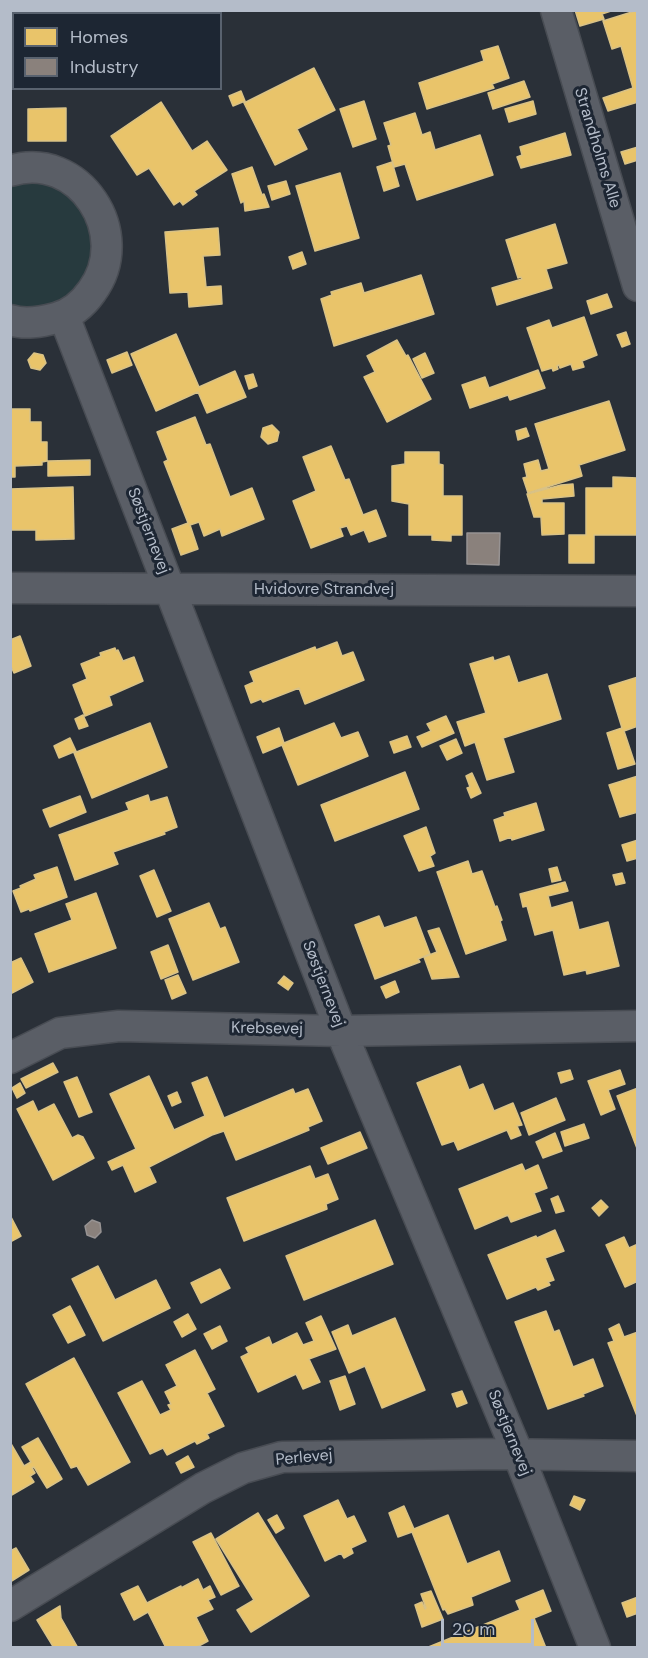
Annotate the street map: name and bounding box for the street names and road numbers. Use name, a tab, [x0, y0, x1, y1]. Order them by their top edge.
street label: Strandholms Alle	[570, 85, 624, 211]
street label: Søstjernevej	[123, 485, 173, 577]
street label: Hvidovre Strandvej	[254, 580, 394, 600]
street label: Søstjernevej	[298, 938, 348, 1030]
street label: Krebsevej	[231, 1019, 303, 1039]
street label: Søstjernevej	[483, 1387, 535, 1479]
street label: Perlevej	[275, 1446, 333, 1470]

